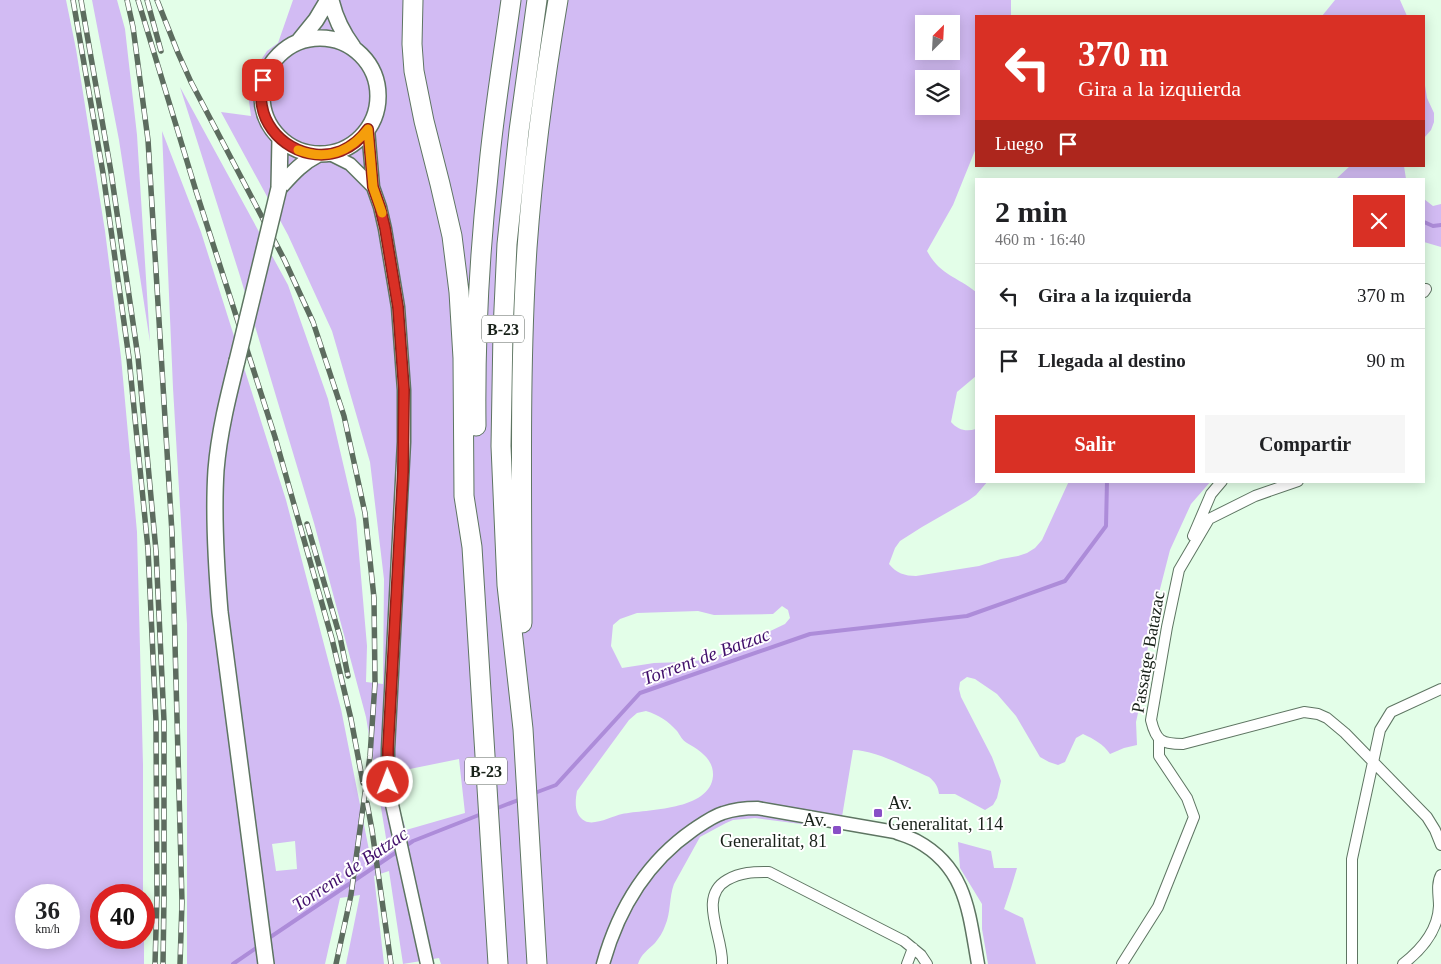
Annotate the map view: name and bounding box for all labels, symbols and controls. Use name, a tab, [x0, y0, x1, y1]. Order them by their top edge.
north arrow	[915, 15, 960, 60]
map controls	[915, 15, 960, 115]
icon: left	[995, 35, 1060, 100]
text: 370 m	[1078, 35, 1168, 74]
pin	[242, 59, 284, 101]
icon: arrive	[249, 66, 277, 94]
button: layers	[915, 70, 960, 115]
text: Gira a la izquierda	[1078, 76, 1241, 101]
icon: arrive	[1054, 130, 1082, 158]
text: Luego	[995, 133, 1044, 154]
text: 2 min	[995, 195, 1068, 228]
button: close	[1353, 195, 1405, 247]
text: 460 m · 16:40	[995, 231, 1085, 248]
icon: left	[995, 282, 1023, 310]
text: Gira a la izquierda	[1038, 285, 1192, 306]
text: 370 m	[1357, 285, 1405, 306]
road number: B-23	[482, 316, 524, 342]
icon: arrive	[995, 347, 1023, 375]
text: Llegada al destino	[1038, 350, 1186, 371]
text: 90 m	[1366, 350, 1405, 371]
button: Salir	[995, 415, 1195, 473]
button: Compartir	[1205, 415, 1405, 473]
street label: Passatge Batazac	[1127, 589, 1169, 715]
water label: Torrent de Batzac	[639, 623, 773, 689]
position arrow	[361, 755, 413, 807]
road number: B-23	[465, 758, 507, 784]
place label: Av. Generalitat, 114	[888, 793, 1003, 834]
marker: Av. Generalitat, 114	[872, 807, 884, 819]
place label: Av. Generalitat, 81	[720, 810, 827, 851]
water label: Torrent de Batzac	[288, 822, 412, 915]
marker: Av. Generalitat, 81	[831, 824, 843, 836]
speed limit sign: 40	[90, 884, 155, 949]
text: 36	[35, 897, 60, 924]
text: km/h	[35, 922, 60, 936]

